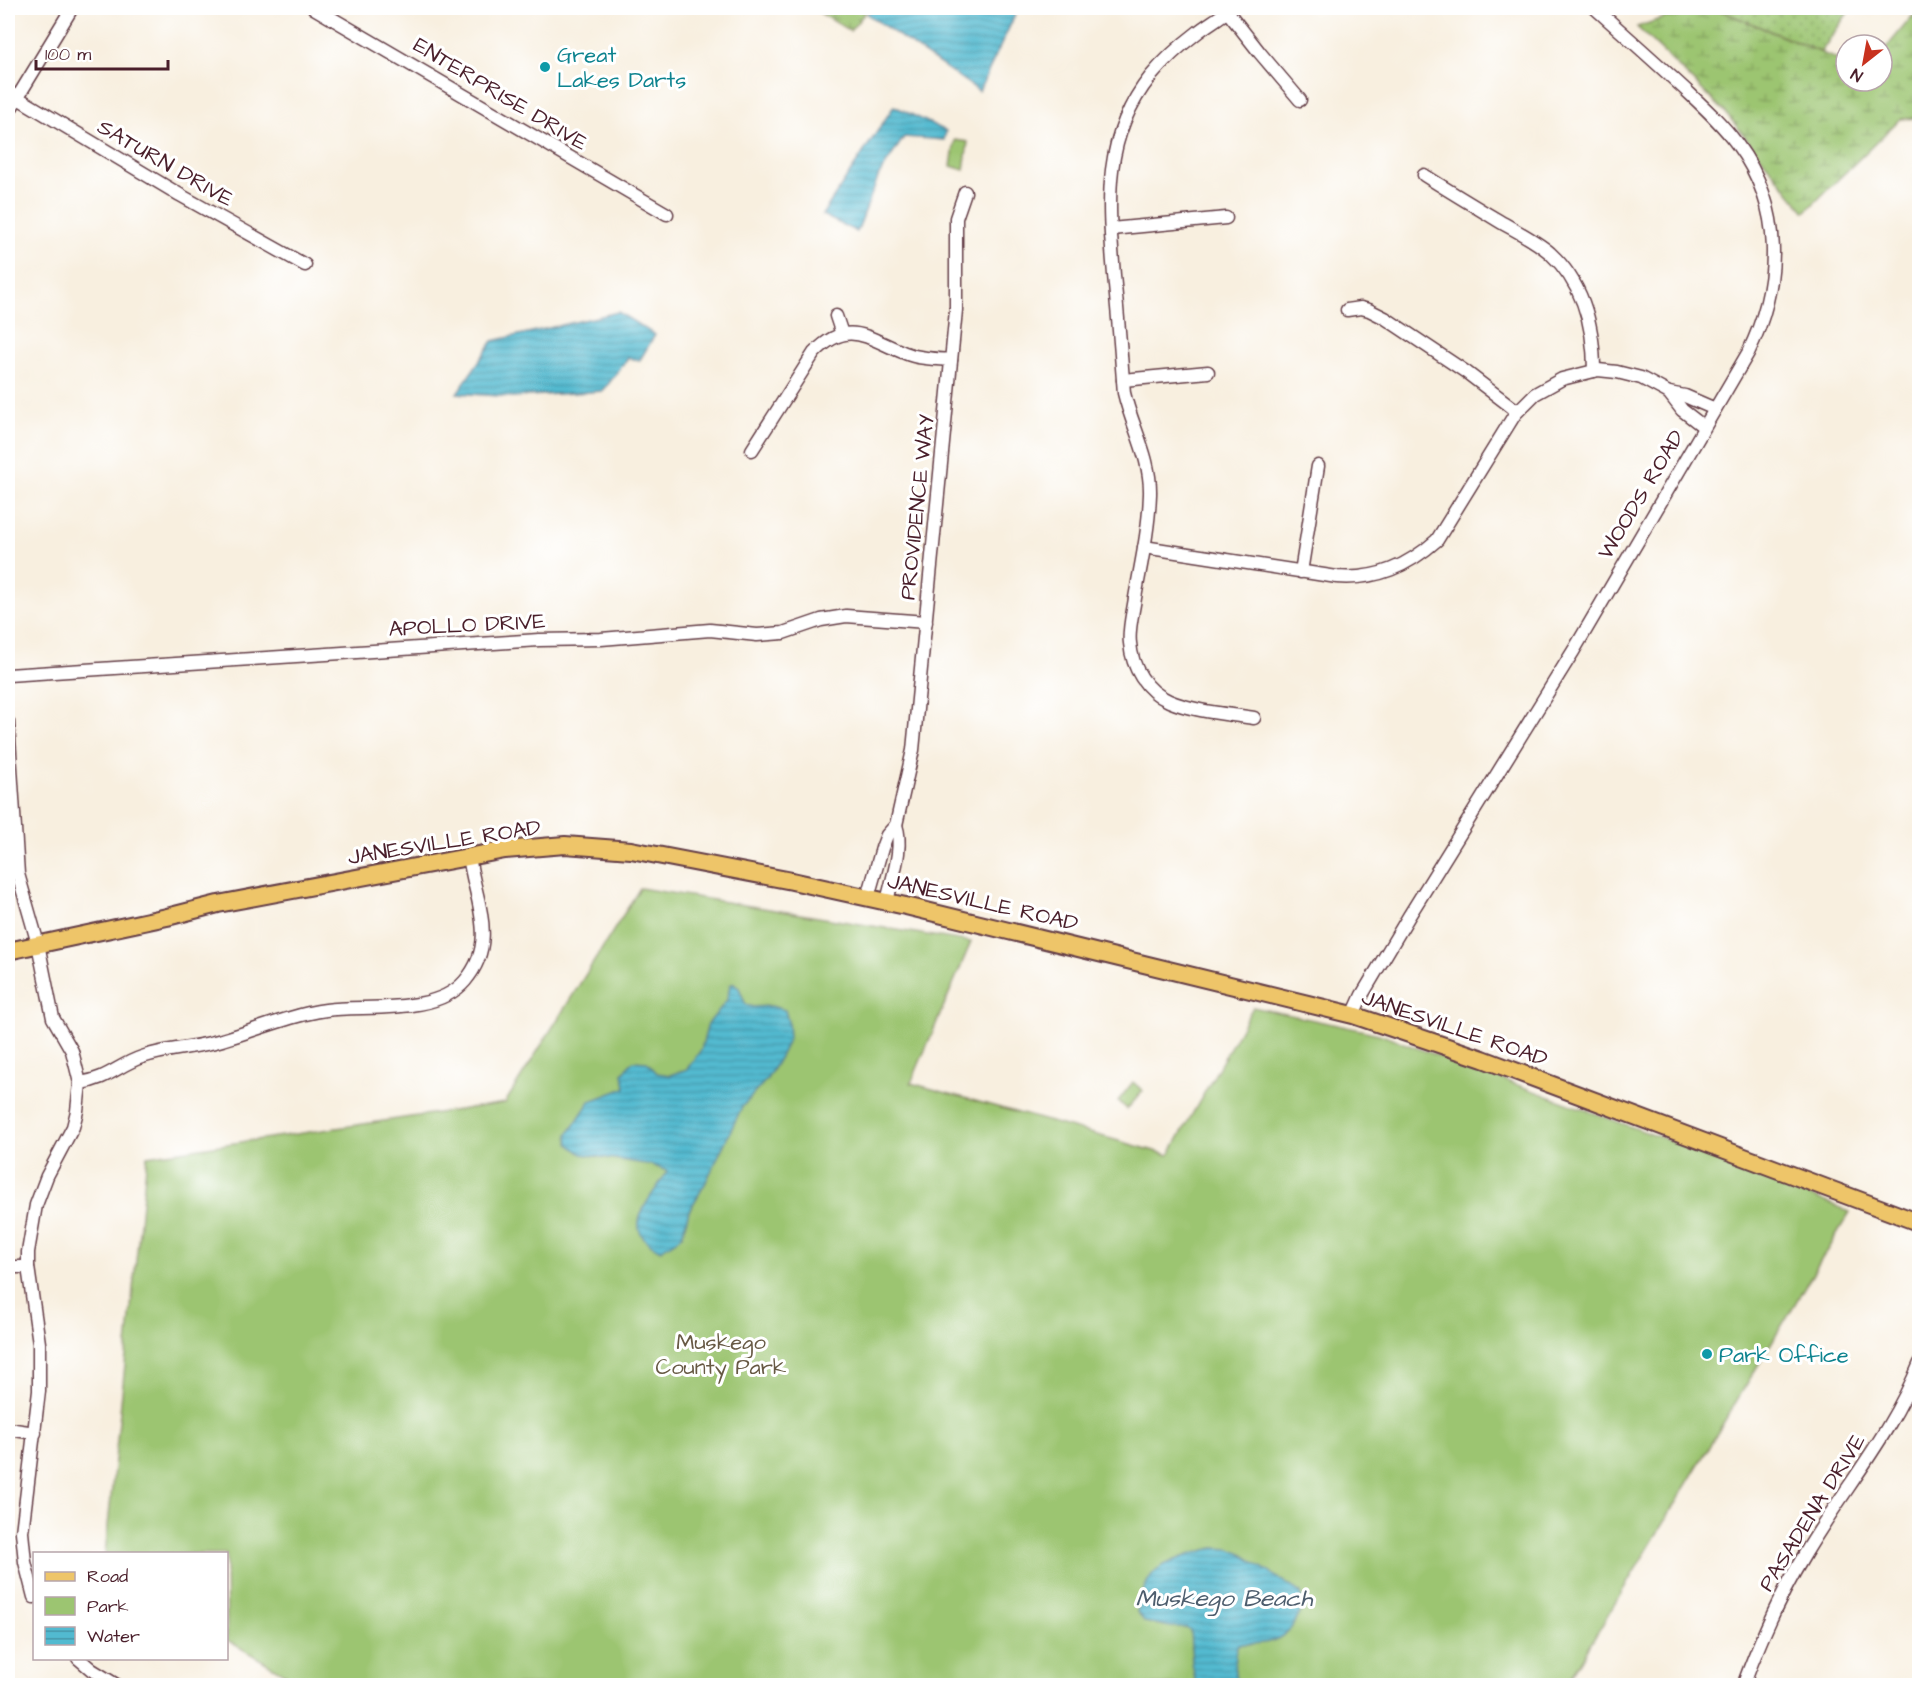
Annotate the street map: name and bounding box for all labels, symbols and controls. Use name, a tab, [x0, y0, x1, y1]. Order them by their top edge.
street label: ENTERPRISE DRIVE	[407, 30, 593, 159]
scale bar	[36, 33, 168, 71]
north arrow	[1834, 33, 1894, 93]
place label: Great Lakes Darts	[557, 40, 686, 96]
text: 100 m	[45, 42, 91, 67]
marker: Great Lakes Darts	[538, 60, 552, 74]
text: N	[1847, 63, 1867, 87]
street label: SATURN DRIVE	[91, 112, 239, 215]
street label: PROVIDENCE WAY	[892, 413, 943, 602]
street label: WOODS ROAD	[1590, 424, 1692, 565]
street label: APOLLO DRIVE	[388, 606, 546, 645]
street label: JANESVILLE ROAD	[346, 812, 543, 873]
street label: JANESVILLE ROAD	[884, 865, 1081, 939]
street label: JANESVILLE ROAD	[1357, 982, 1552, 1075]
park label: Muskego County Park	[656, 1327, 787, 1384]
place label: Park Office	[1719, 1340, 1849, 1371]
marker: Park Office	[1700, 1347, 1714, 1361]
street label: PASADENA DRIVE	[1751, 1428, 1873, 1598]
legend	[33, 1552, 228, 1660]
text: Road	[87, 1564, 128, 1589]
water label: Muskego Beach	[1136, 1582, 1313, 1617]
text: Park	[87, 1594, 129, 1619]
text: Water	[87, 1624, 140, 1649]

